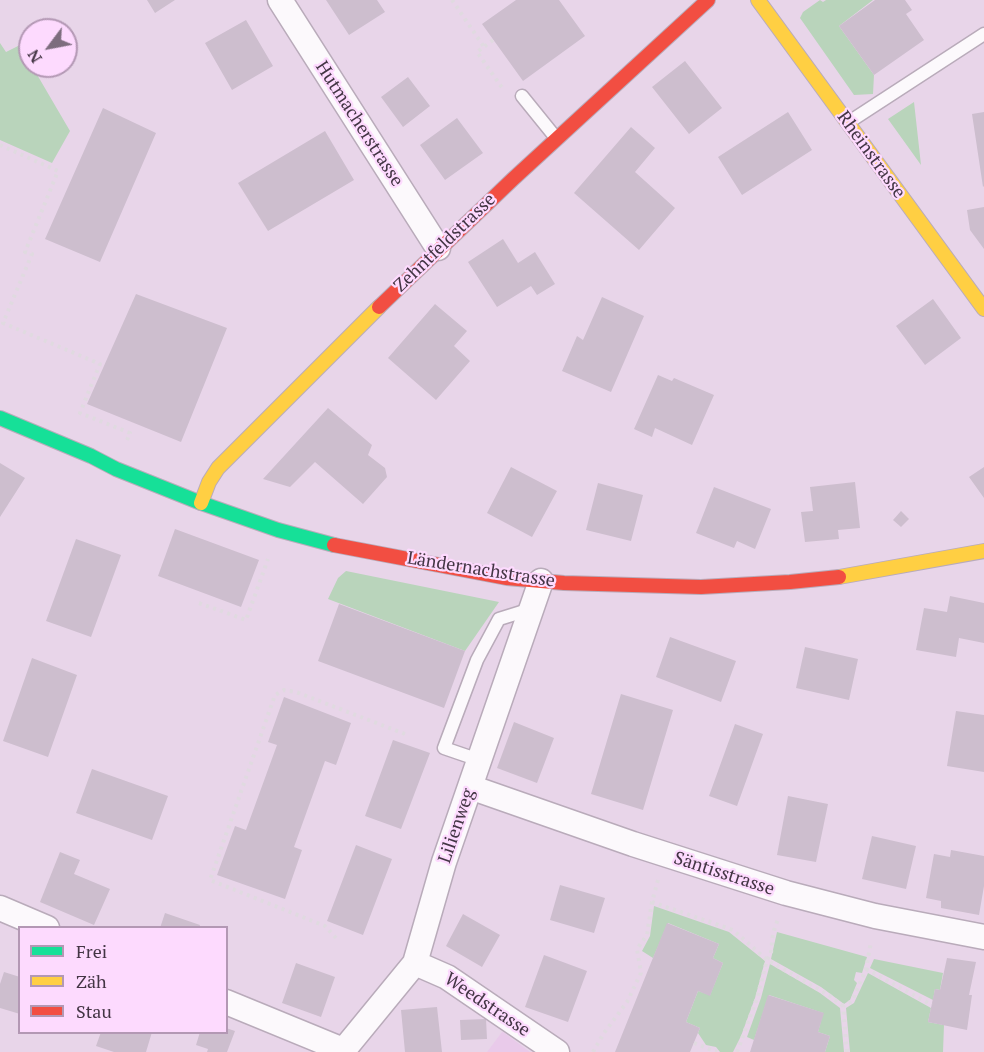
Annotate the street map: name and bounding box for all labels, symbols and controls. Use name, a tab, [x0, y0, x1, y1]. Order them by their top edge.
north arrow	[18, 18, 78, 78]
text: N	[22, 46, 47, 67]
street label: Hutmacherstrasse	[311, 57, 407, 191]
street label: Rheinstrasse	[832, 107, 910, 203]
street label: Zehntfeldstrasse	[390, 189, 500, 297]
street label: Ländernachstrasse	[405, 548, 557, 592]
street label: Lilienweg	[434, 786, 480, 866]
street label: Säntisstrasse	[671, 848, 777, 900]
legend	[18, 926, 228, 1034]
text: Frei	[76, 939, 107, 963]
street label: Weedstrasse	[440, 968, 534, 1042]
text: Zäh	[76, 969, 107, 993]
text: Stau	[76, 999, 112, 1023]

